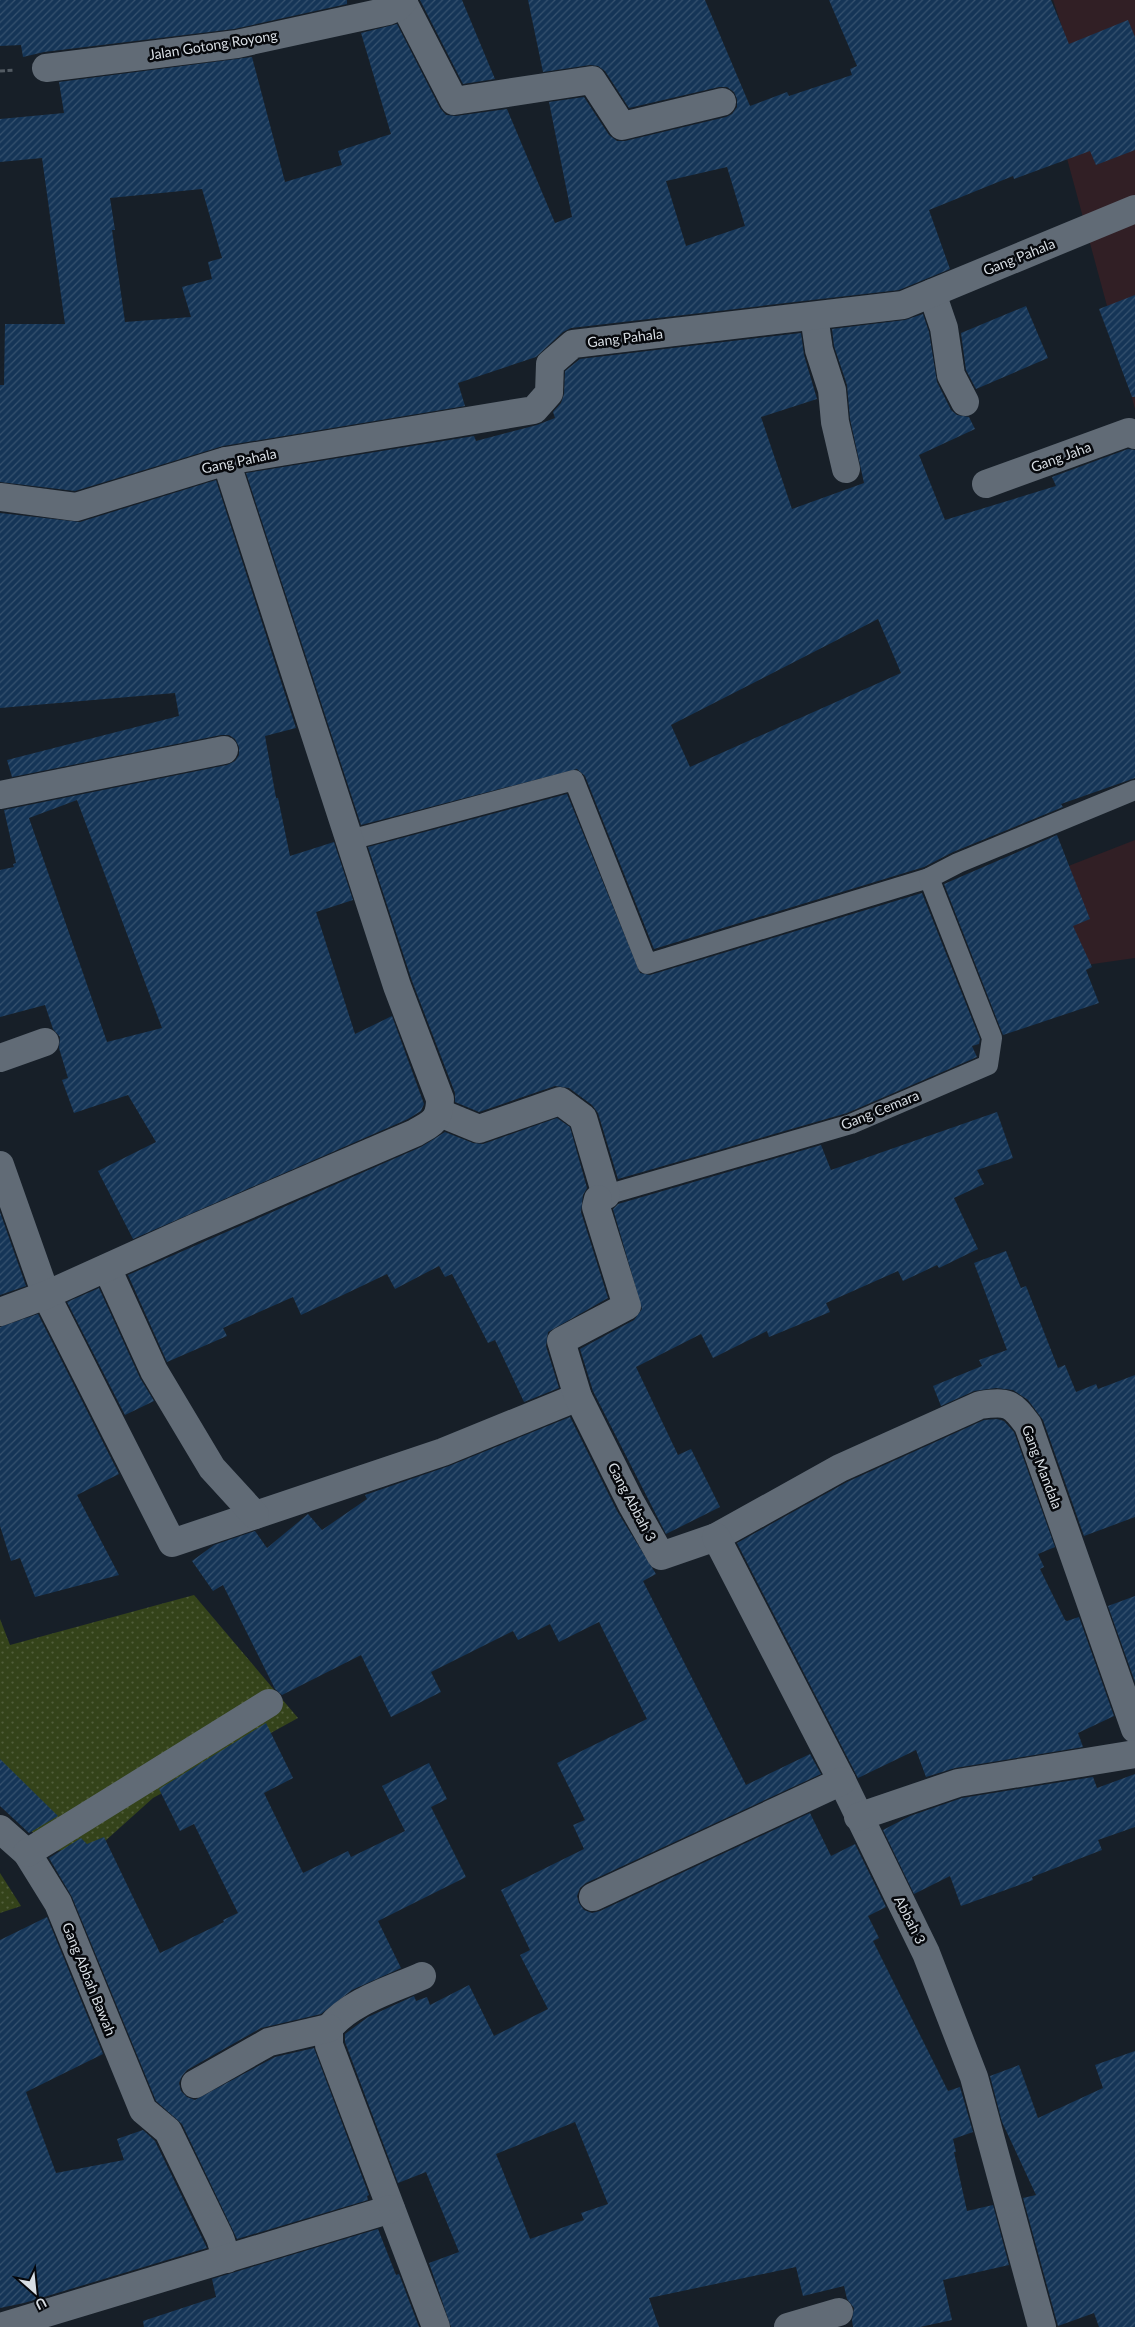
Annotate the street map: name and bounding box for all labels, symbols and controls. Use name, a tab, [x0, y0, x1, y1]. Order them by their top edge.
street label: Jalan Gotong Royong	[147, 26, 278, 63]
street label: Gang Pahala	[980, 234, 1057, 279]
street label: Gang Pahala	[586, 324, 664, 351]
street label: Gang Jaha	[1028, 438, 1093, 475]
street label: Gang Pahala	[200, 444, 278, 477]
street label: Gang Cemara	[838, 1086, 921, 1133]
street label: Gang Mandala	[1019, 1422, 1066, 1511]
street label: Gang Abbah 3	[605, 1459, 660, 1544]
street label: Abbah 3	[891, 1893, 930, 1947]
street label: Gang Abbah Bawah	[59, 1920, 120, 2038]
north arrow	[10, 2267, 60, 2317]
text: U	[33, 2294, 50, 2314]

